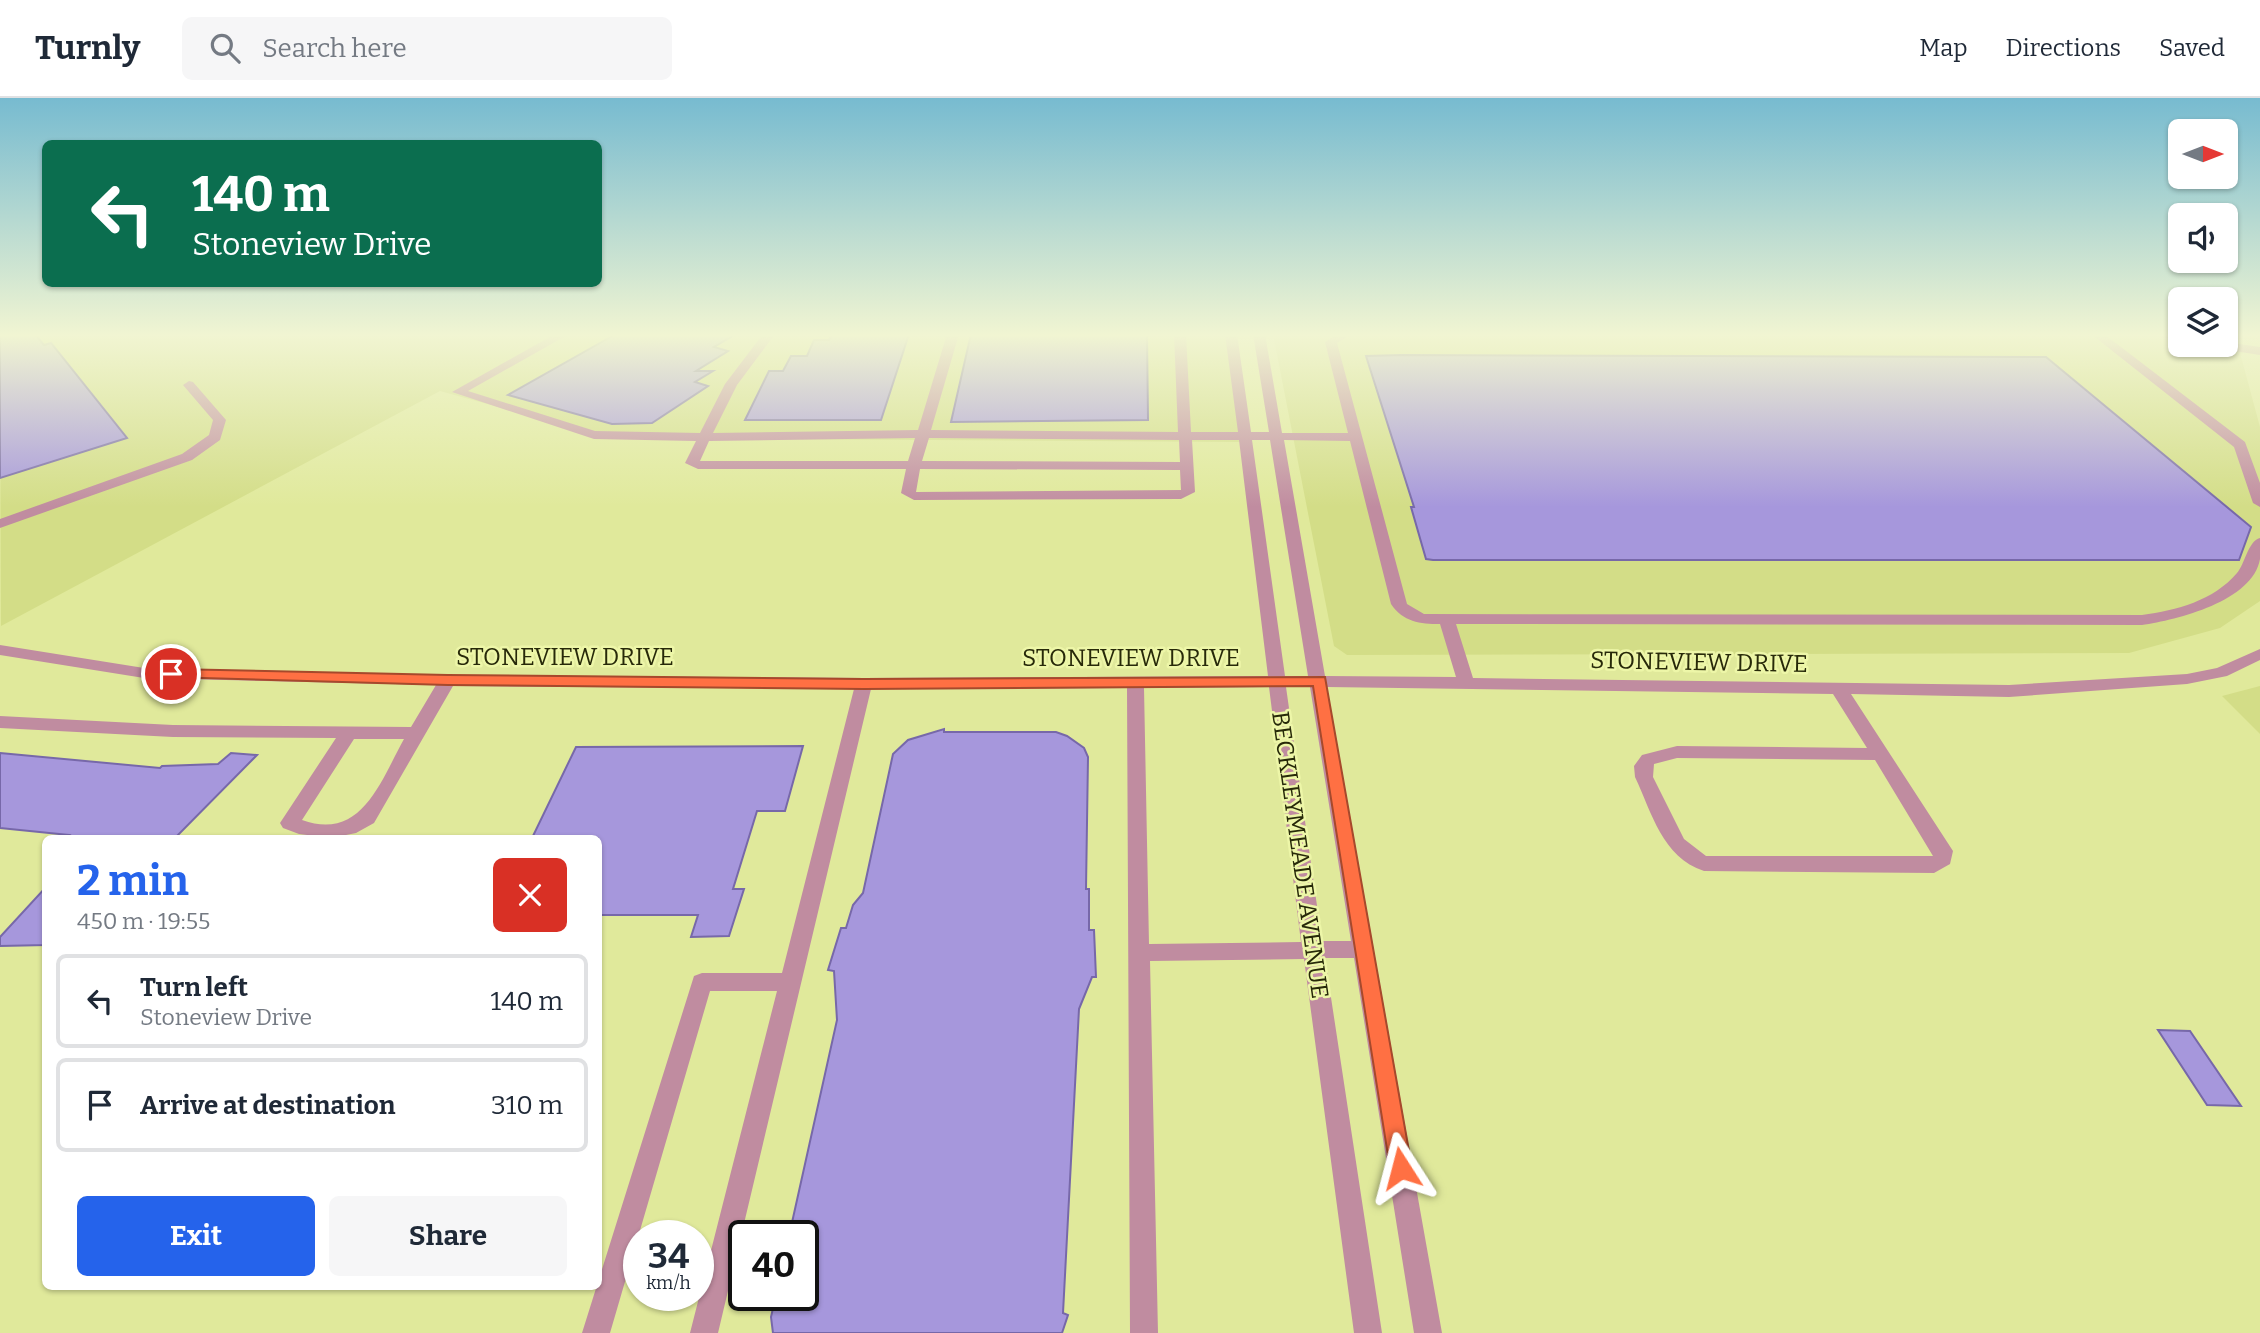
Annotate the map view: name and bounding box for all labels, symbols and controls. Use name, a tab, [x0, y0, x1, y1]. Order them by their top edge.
search box	[182, 17, 672, 80]
text: Turnly	[35, 28, 140, 68]
icon: search	[206, 29, 244, 67]
text: Search here	[262, 33, 407, 64]
text: Map	[1919, 34, 1968, 62]
text: Directions	[2006, 34, 2121, 62]
text: Saved	[2159, 34, 2225, 62]
north arrow	[2168, 119, 2238, 189]
map controls	[2168, 119, 2238, 357]
text: 140 m	[192, 165, 330, 224]
icon: left	[77, 168, 168, 259]
button: sound	[2168, 203, 2238, 273]
text: Stoneview Drive	[192, 225, 431, 263]
button: layers	[2168, 287, 2238, 357]
street label: STONEVIEW DRIVE	[456, 643, 674, 671]
pin	[141, 644, 201, 704]
street label: STONEVIEW DRIVE	[1022, 644, 1240, 672]
street label: STONEVIEW DRIVE	[1590, 646, 1808, 678]
icon: arrive	[152, 655, 190, 693]
street label: BECKLEYMEADE AVENUE	[1266, 710, 1334, 1000]
text: 2 min	[77, 856, 189, 906]
button: close	[493, 858, 567, 932]
text: 450 m · 19:55	[77, 907, 210, 935]
text: Turn left	[140, 972, 248, 1003]
icon: left	[81, 982, 119, 1020]
text: 140 m	[491, 986, 563, 1017]
text: Stoneview Drive	[140, 1003, 312, 1031]
icon: arrive	[81, 1086, 119, 1124]
text: Arrive at destination	[140, 1090, 395, 1121]
text: 310 m	[491, 1090, 563, 1121]
position arrow	[1364, 1131, 1438, 1205]
button: Exit	[77, 1196, 315, 1276]
button: Share	[329, 1196, 567, 1276]
speed limit sign: 40	[728, 1220, 819, 1311]
text: 34	[648, 1235, 689, 1277]
text: km/h	[646, 1272, 691, 1294]

